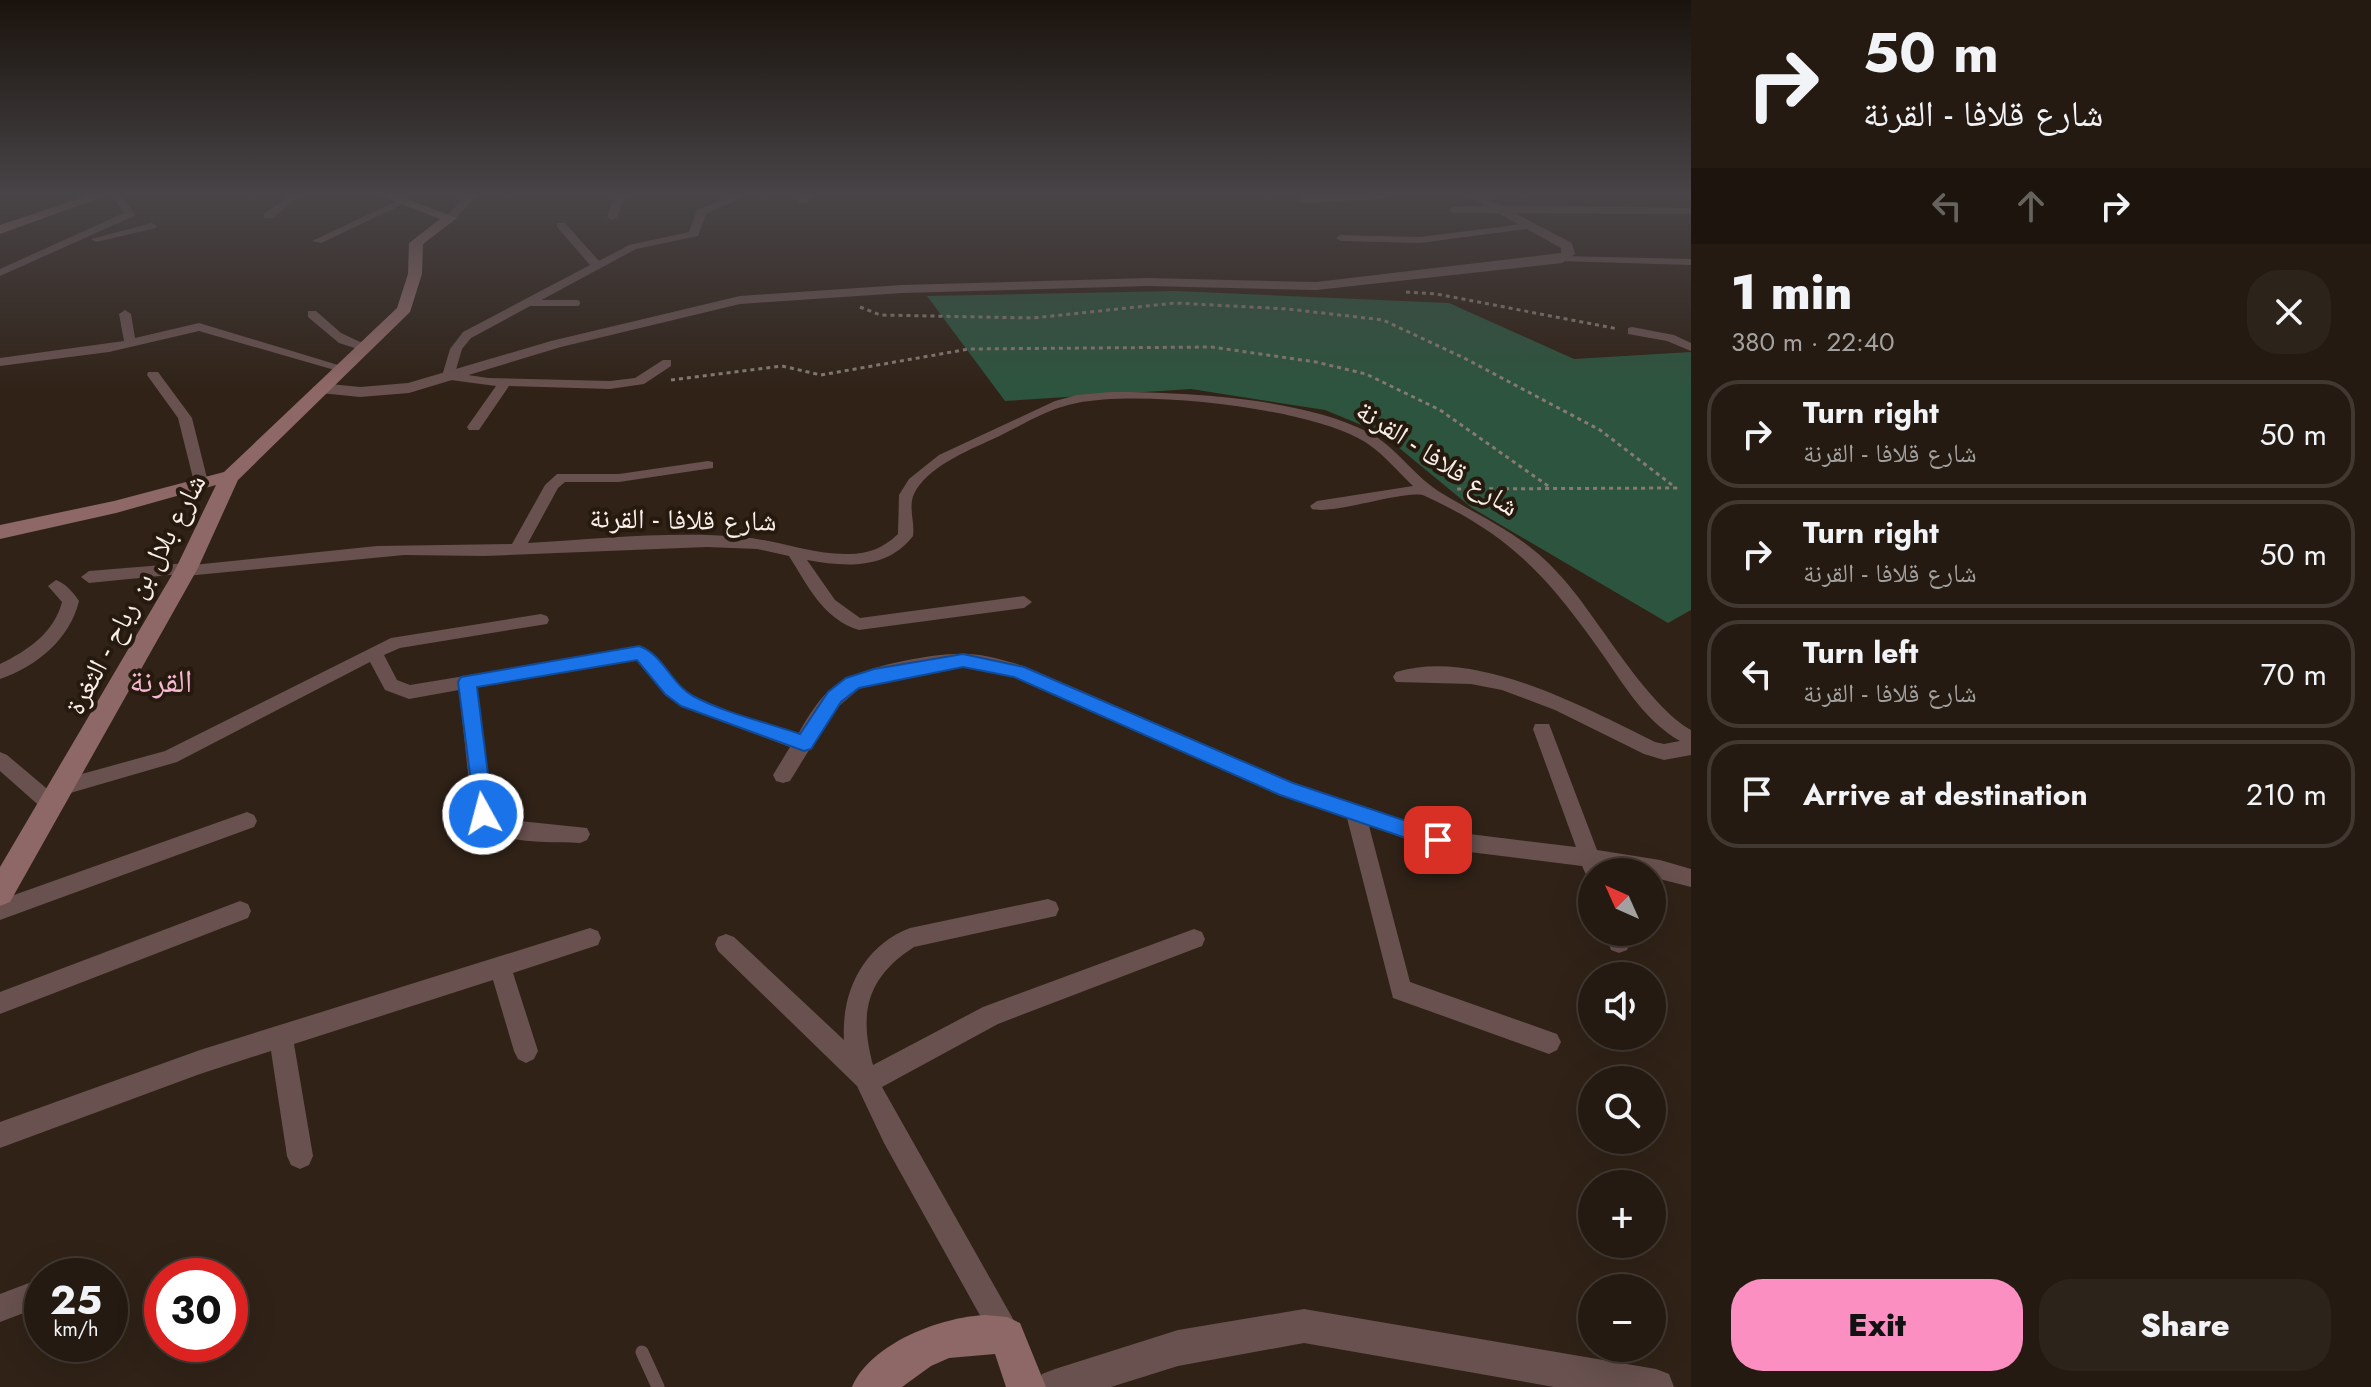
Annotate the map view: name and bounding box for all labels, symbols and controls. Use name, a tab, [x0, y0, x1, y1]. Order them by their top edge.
text: 50 m	[1863, 12, 1999, 93]
icon: right	[1731, 32, 1835, 136]
text: شارع قلافا - القرنة	[1863, 87, 2104, 139]
icon: left	[1925, 184, 1969, 228]
icon: ahead	[2009, 184, 2053, 228]
icon: right	[2093, 184, 2137, 228]
text: 1 min	[1731, 258, 1852, 327]
button: close	[2247, 270, 2331, 354]
text: 380 m · 22:40	[1731, 323, 1895, 361]
street label: شارع قلافا - القرنة	[1348, 390, 1527, 527]
text: Turn right	[1803, 391, 1939, 434]
icon: right	[1735, 412, 1779, 456]
text: 50 m	[2260, 413, 2327, 456]
text: شارع قلافا - القرنة	[1803, 434, 1977, 472]
street label: شارع بلال بن رباح - الثغرة	[55, 467, 216, 722]
street label: شارع قلافا - القرنة	[589, 497, 777, 542]
text: Turn right	[1803, 511, 1939, 554]
icon: right	[1735, 532, 1779, 576]
text: 50 m	[2260, 533, 2327, 576]
text: شارع قلافا - القرنة	[1803, 554, 1977, 592]
text: Turn left	[1803, 631, 1918, 674]
icon: left	[1735, 652, 1779, 696]
text: 70 m	[2261, 653, 2327, 696]
district label: القرنة	[130, 658, 192, 704]
text: شارع قلافا - القرنة	[1803, 674, 1977, 712]
position arrow	[441, 772, 525, 856]
icon: arrive	[1735, 772, 1779, 816]
text: Arrive at destination	[1803, 773, 2088, 816]
text: 210 m	[2246, 773, 2327, 816]
pin	[1404, 806, 1472, 874]
icon: arrive	[1416, 818, 1460, 862]
north arrow	[1578, 858, 1666, 946]
map controls	[1578, 858, 1666, 1362]
button: sound	[1578, 962, 1666, 1050]
button: search	[1578, 1066, 1666, 1154]
button: +	[1578, 1170, 1666, 1258]
speed limit sign: 30	[144, 1258, 248, 1362]
text: 25	[50, 1271, 102, 1329]
button: −	[1578, 1274, 1666, 1362]
button: Exit	[1731, 1279, 2023, 1371]
button: Share	[2039, 1279, 2331, 1371]
text: km/h	[53, 1315, 99, 1344]

